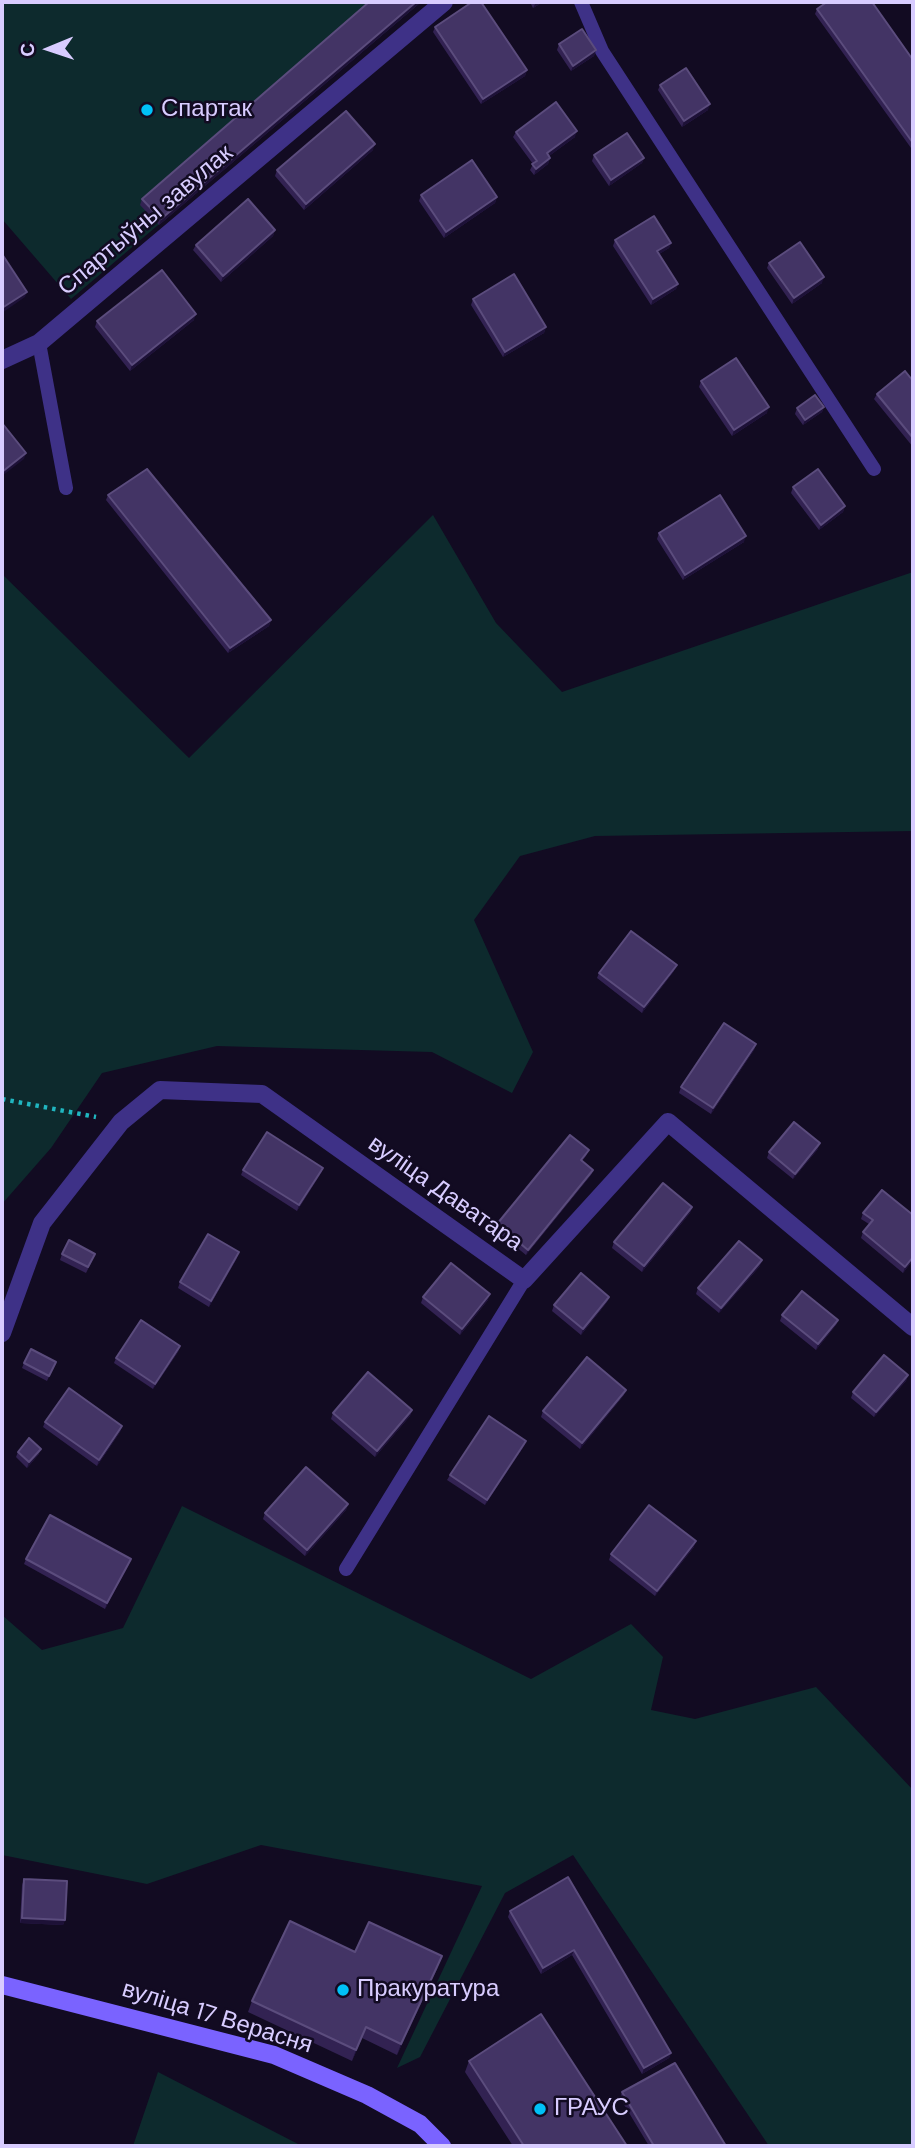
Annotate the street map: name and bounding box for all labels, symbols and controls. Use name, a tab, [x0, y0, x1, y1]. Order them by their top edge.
north arrow	[14, 14, 84, 84]
text: С	[15, 42, 40, 57]
place label: Спартак	[161, 96, 252, 124]
marker: Спартак	[139, 102, 155, 118]
street label: Спартыўны завулак	[53, 139, 239, 303]
street label: вуліца Даватара	[362, 1130, 528, 1258]
street label: вуліца 17 Верасня	[118, 1975, 316, 2061]
place label: Пракуратура	[357, 1976, 499, 2004]
marker: Пракуратура	[335, 1982, 351, 1998]
place label: ГРАУС	[554, 2095, 629, 2123]
marker: ГРАУС	[532, 2101, 548, 2117]

